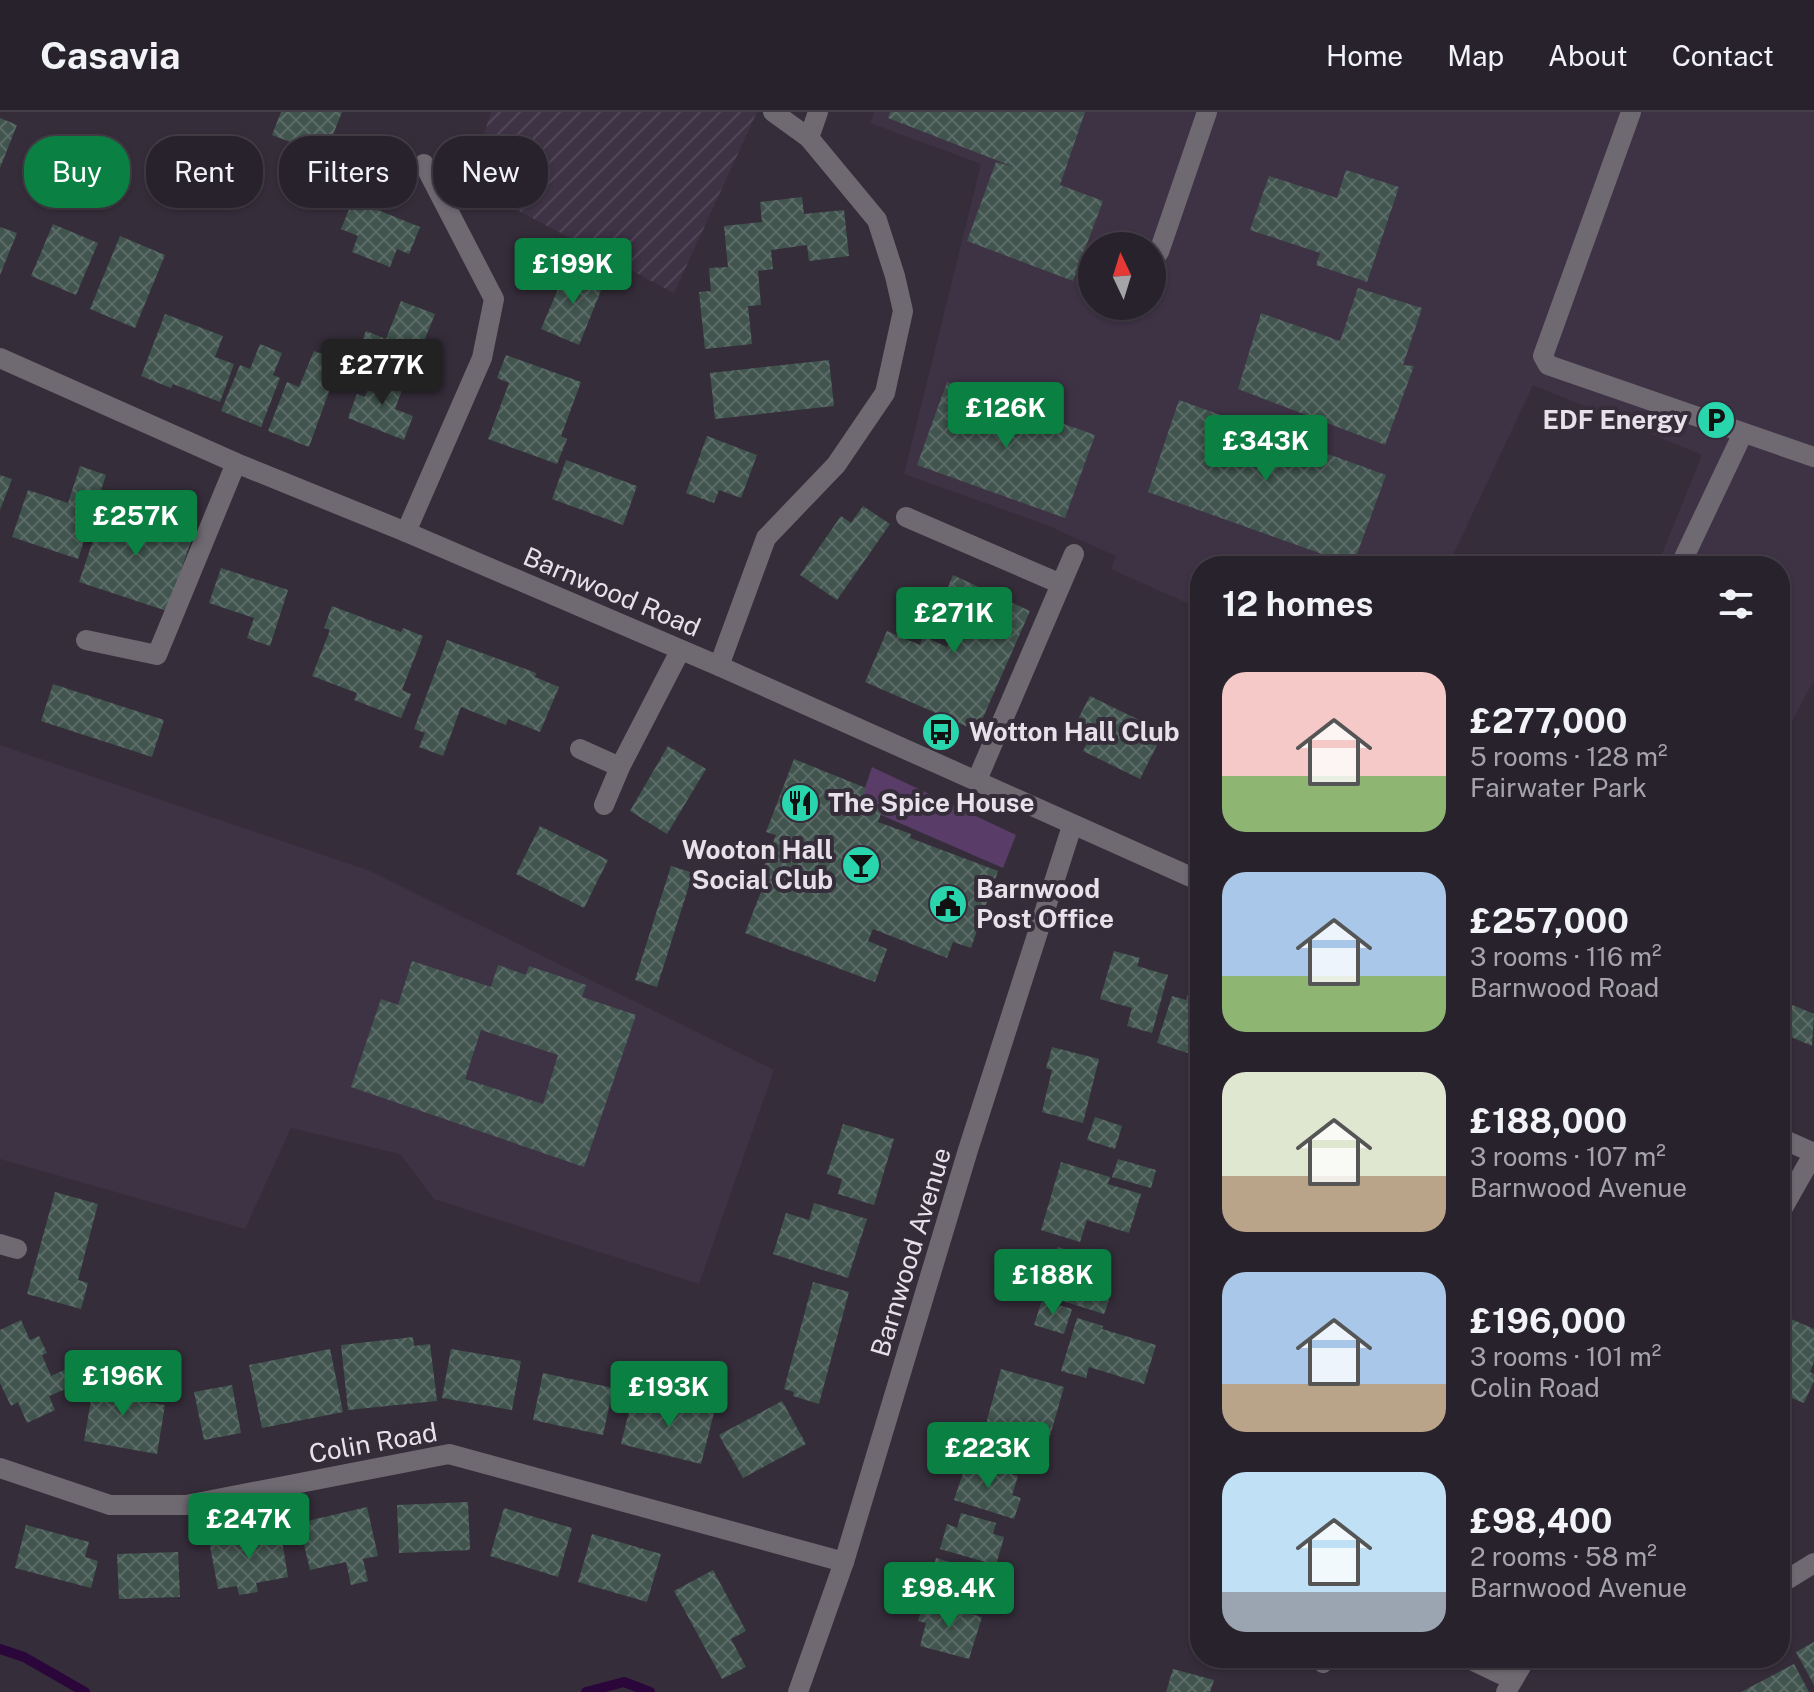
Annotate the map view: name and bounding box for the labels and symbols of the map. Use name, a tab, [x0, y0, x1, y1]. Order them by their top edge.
north arrow	[1078, 232, 1166, 320]
pin: £199K	[517, 238, 629, 306]
pin: £277K	[326, 339, 438, 407]
pin: £126K	[950, 382, 1062, 450]
parking icon: EDF Energy	[1695, 399, 1737, 441]
place label: EDF Energy	[1542, 404, 1688, 435]
pin: £343K	[1210, 415, 1322, 483]
pin: £257K	[80, 490, 192, 558]
street label: Barnwood Road	[519, 540, 705, 643]
pin: £271K	[898, 587, 1010, 655]
bus stop icon: Wotton Hall Club	[920, 711, 962, 753]
place label: Wotton Hall Club	[969, 716, 1180, 747]
restaurant icon: The Spice House	[779, 782, 821, 824]
place label: The Spice House	[828, 787, 1035, 818]
place label: Wooton Hall Social Club	[682, 834, 833, 895]
bar icon: Wooton Hall Social Club	[840, 844, 882, 886]
place label: Barnwood Post Office	[976, 873, 1114, 934]
public building icon: Barnwood Post Office	[927, 883, 969, 925]
street label: Barnwood Avenue	[864, 1144, 957, 1360]
pin: £188K	[997, 1249, 1109, 1317]
pin: £196K	[67, 1350, 179, 1418]
pin: £193K	[613, 1361, 725, 1429]
street label: Colin Road	[306, 1416, 440, 1469]
pin: £223K	[932, 1422, 1044, 1490]
pin: £247K	[193, 1493, 305, 1561]
pin: £98.4K	[884, 1562, 1014, 1630]

